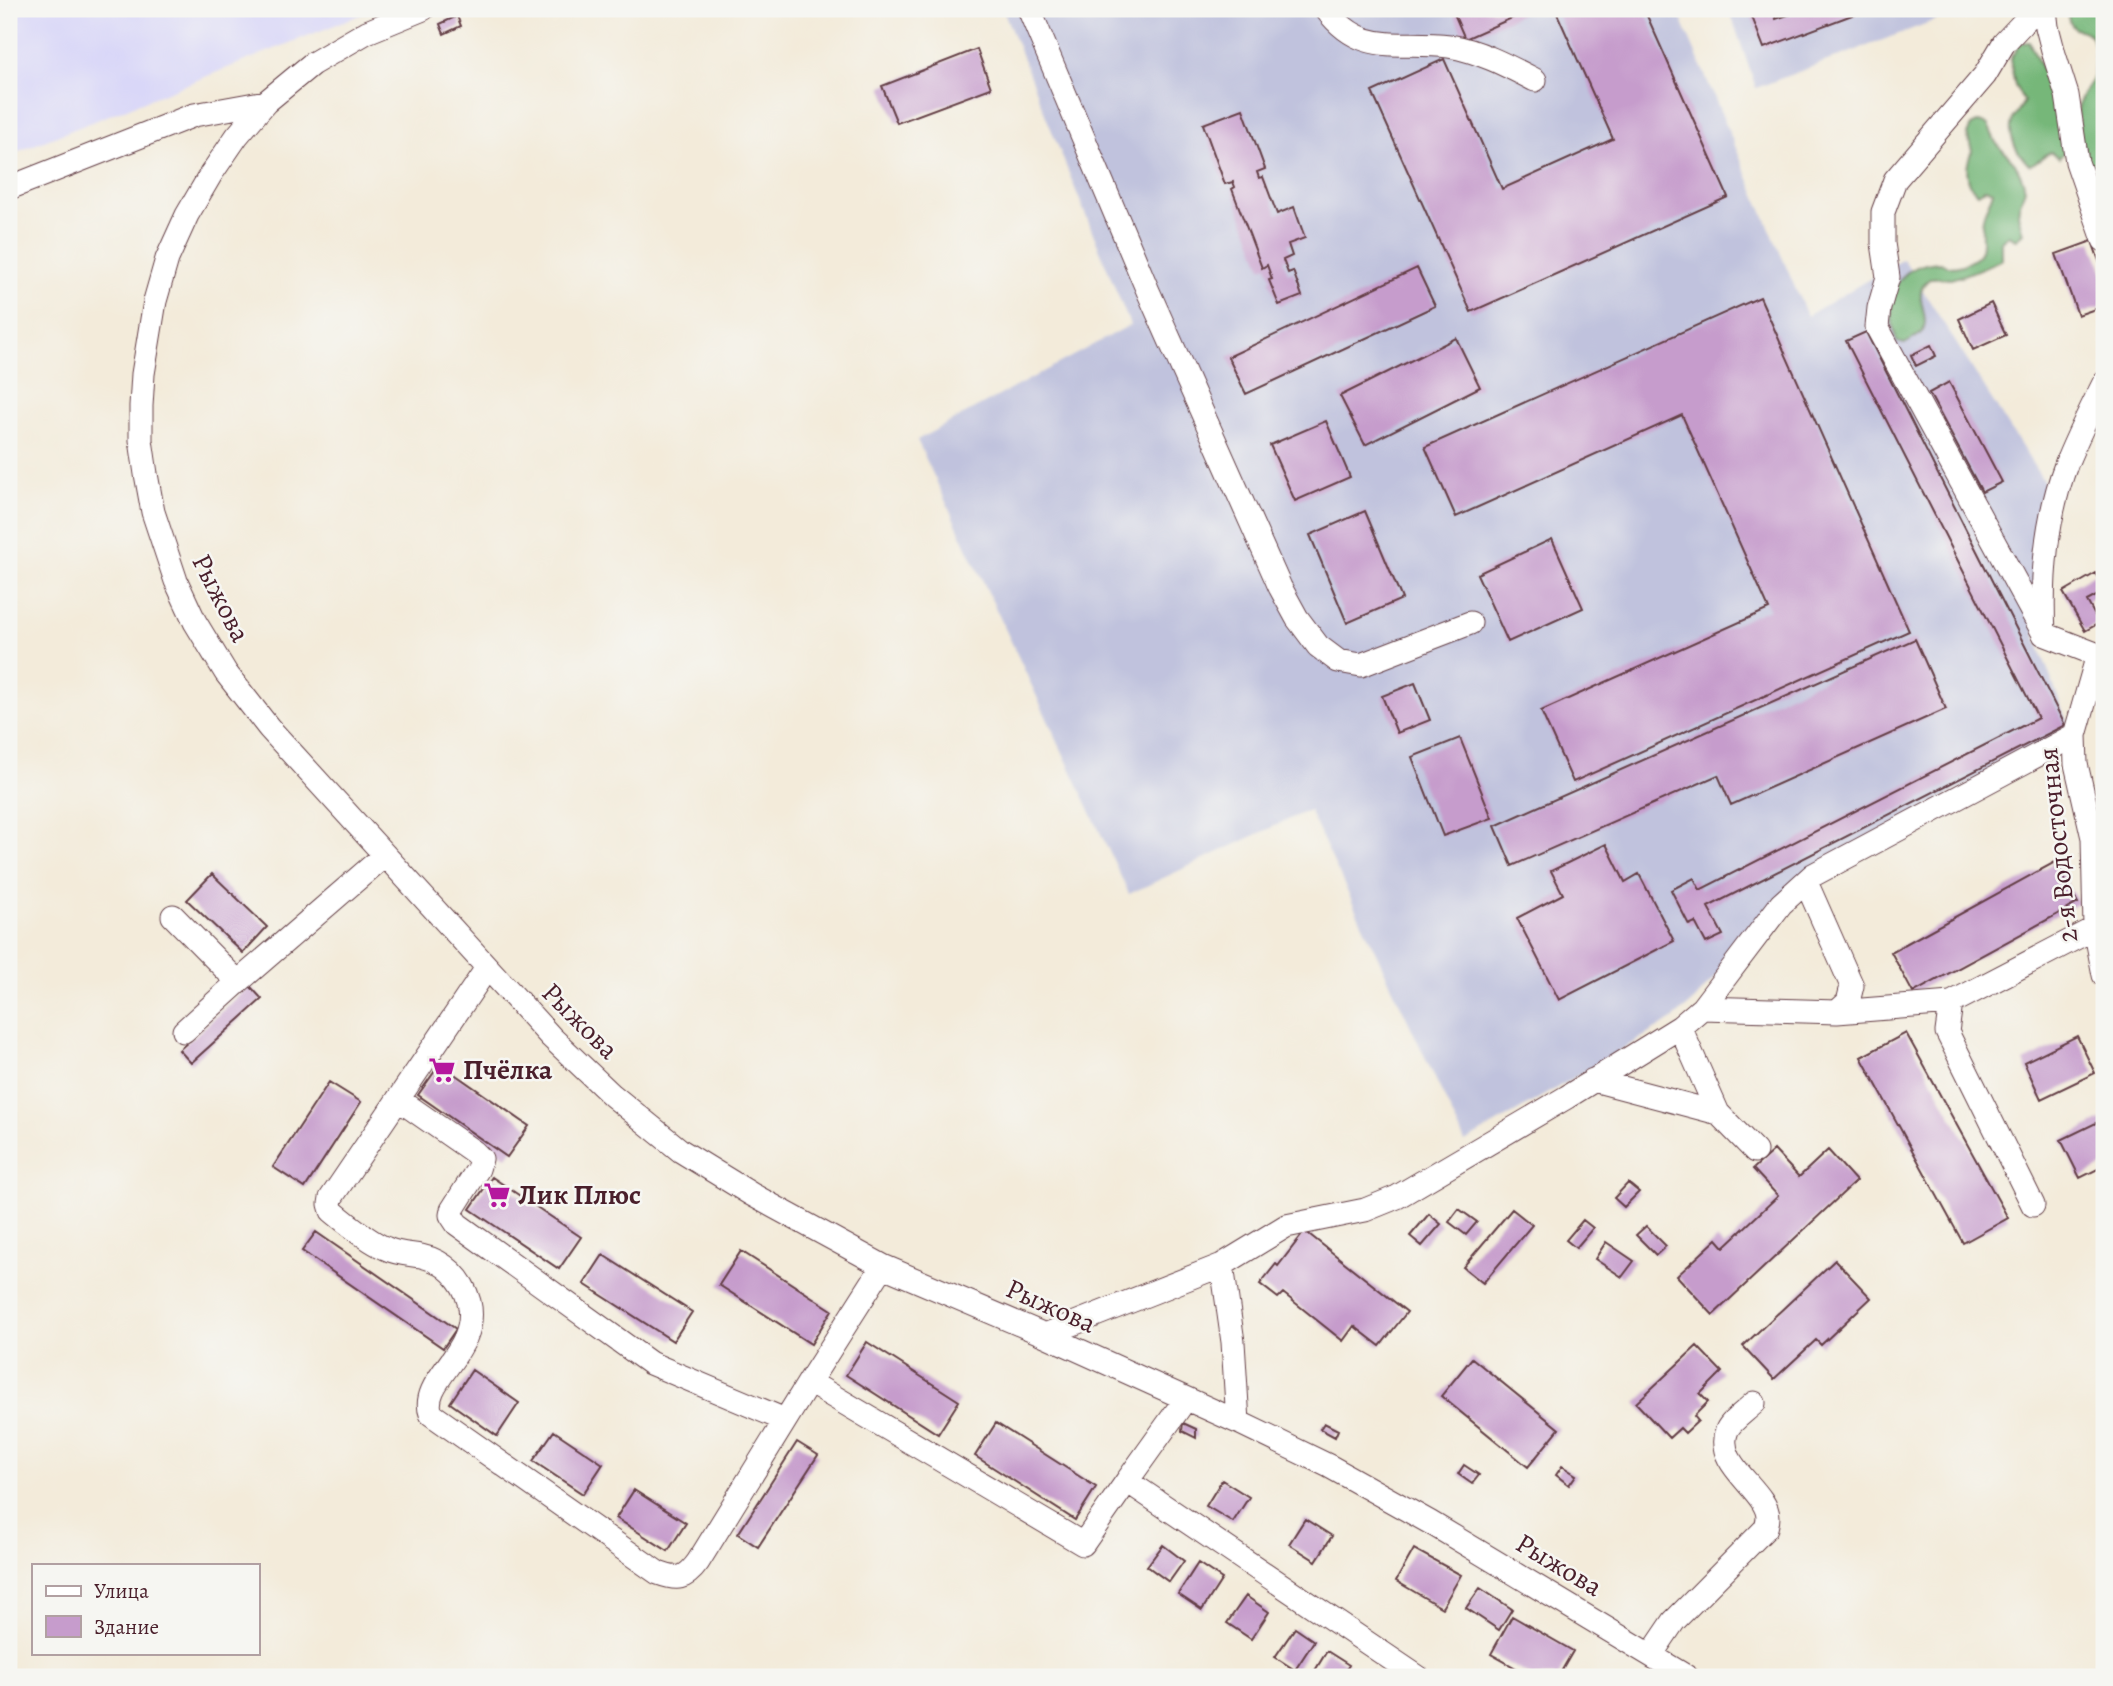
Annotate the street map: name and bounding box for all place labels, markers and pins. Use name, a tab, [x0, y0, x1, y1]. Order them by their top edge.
place label: Пчёлка	[463, 1051, 553, 1089]
supermarket icon: Пчёлка	[427, 1055, 457, 1085]
place label: Лик Плюс	[518, 1176, 641, 1214]
supermarket icon: Лик Плюс	[482, 1180, 512, 1210]

